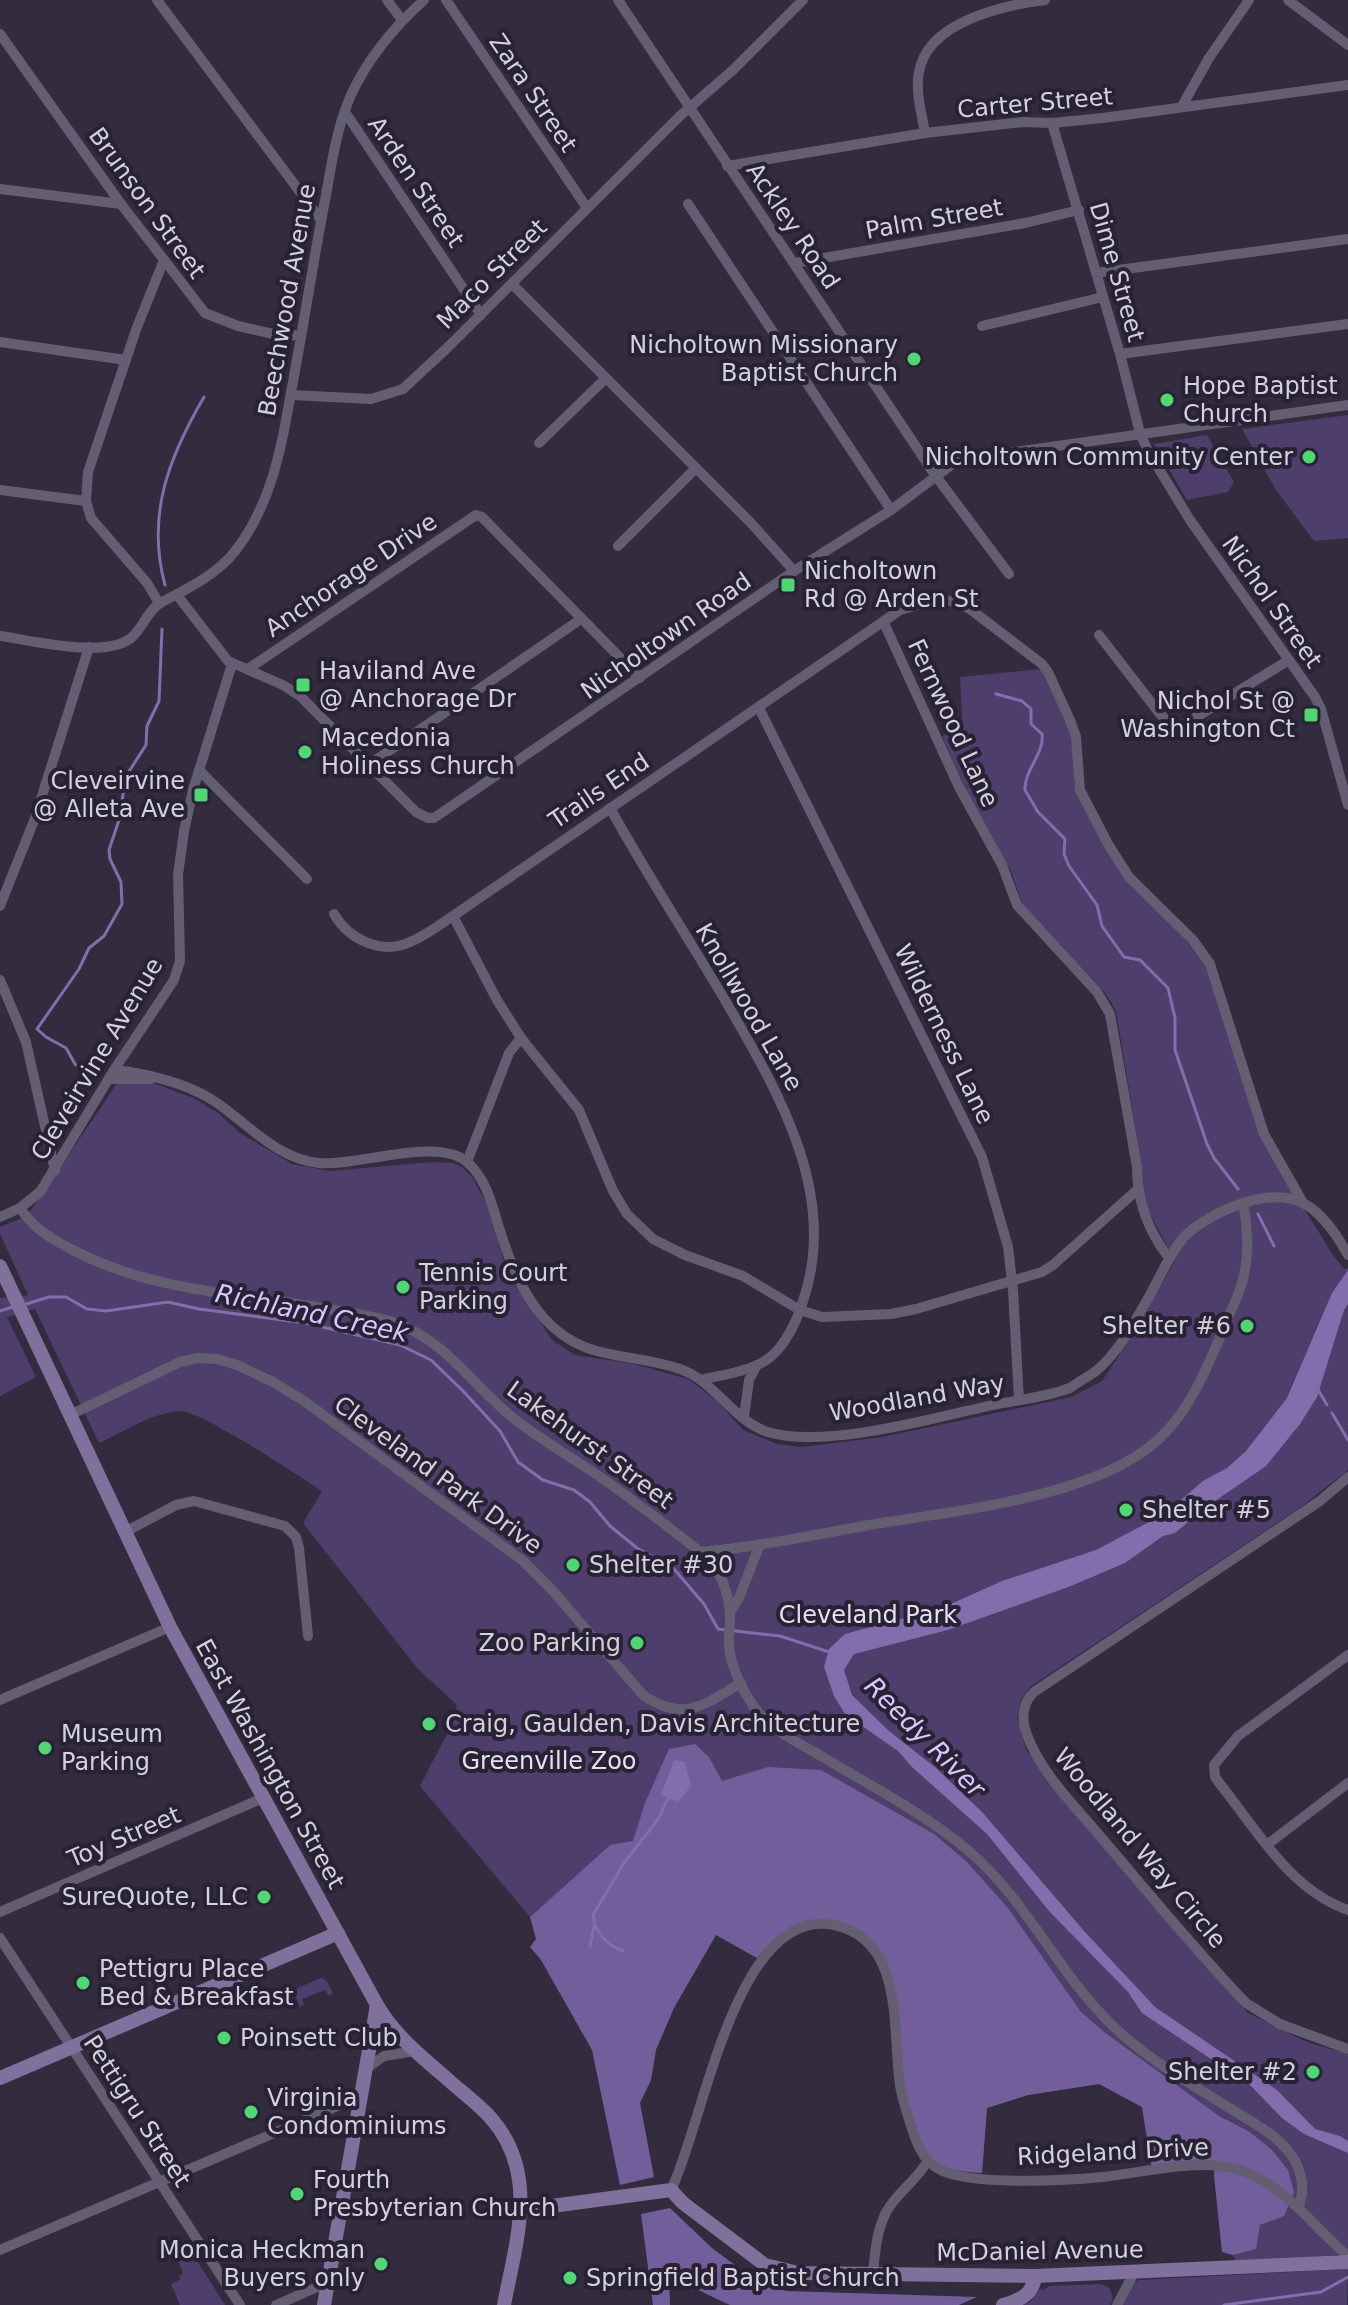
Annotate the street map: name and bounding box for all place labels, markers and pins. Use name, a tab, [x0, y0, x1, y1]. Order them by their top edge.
place label: Nicholtown Missionary Baptist Church	[629, 331, 898, 387]
marker: Nicholtown Missionary Baptist Church	[905, 350, 923, 368]
place label: Hope Baptist Church	[1183, 372, 1338, 428]
marker: Hope Baptist Church	[1158, 391, 1176, 409]
place label: Nicholtown Community Center	[925, 443, 1293, 471]
marker: Nicholtown Community Center	[1300, 448, 1318, 466]
place label: Nicholtown Rd @ Arden St	[804, 557, 979, 613]
marker: Nicholtown Rd @ Arden St	[779, 576, 797, 594]
place label: Haviland Ave @ Anchorage Dr	[319, 657, 516, 713]
marker: Haviland Ave @ Anchorage Dr	[294, 676, 312, 694]
place label: Nichol St @ Washington Ct	[1120, 687, 1295, 743]
marker: Nichol St @ Washington Ct	[1302, 706, 1320, 724]
place label: Macedonia Holiness Church	[321, 724, 515, 780]
marker: Macedonia Holiness Church	[296, 743, 314, 761]
place label: Cleveirvine @ Alleta Ave	[33, 767, 185, 823]
marker: Cleveirvine @ Alleta Ave	[192, 786, 210, 804]
place label: Tennis Court Parking	[418, 1259, 568, 1315]
marker: Tennis Court Parking	[394, 1278, 412, 1296]
place label: Shelter #6	[1102, 1312, 1231, 1340]
marker: Shelter #6	[1238, 1317, 1256, 1335]
place label: Shelter #5	[1142, 1496, 1271, 1524]
marker: Shelter #5	[1117, 1501, 1135, 1519]
place label: Shelter #30	[589, 1551, 733, 1579]
marker: Shelter #30	[564, 1556, 582, 1574]
place label: Zoo Parking	[479, 1629, 621, 1657]
marker: Zoo Parking	[628, 1634, 646, 1652]
place label: Craig, Gaulden, Davis Architecture	[445, 1710, 860, 1738]
marker: Craig, Gaulden, Davis Architecture	[420, 1715, 438, 1733]
place label: Museum Parking	[61, 1720, 163, 1776]
marker: Museum Parking	[36, 1739, 54, 1757]
place label: SureQuote, LLC	[62, 1883, 248, 1911]
marker: SureQuote, LLC	[255, 1888, 273, 1906]
place label: Pettigru Place Bed & Breakfast	[99, 1955, 294, 2011]
marker: Pettigru Place Bed & Breakfast	[74, 1974, 92, 1992]
place label: Poinsett Club	[240, 2024, 398, 2052]
marker: Poinsett Club	[215, 2029, 233, 2047]
place label: Shelter #2	[1168, 2058, 1297, 2086]
marker: Shelter #2	[1304, 2063, 1322, 2081]
place label: Virginia Condominiums	[267, 2084, 447, 2140]
marker: Virginia Condominiums	[242, 2103, 260, 2121]
place label: Fourth Presbyterian Church	[313, 2166, 556, 2222]
marker: Fourth Presbyterian Church	[288, 2185, 306, 2203]
place label: Monica Heckman Buyers only	[159, 2236, 365, 2292]
marker: Monica Heckman Buyers only	[372, 2255, 390, 2273]
place label: Springfield Baptist Church	[586, 2264, 900, 2292]
marker: Springfield Baptist Church	[561, 2269, 579, 2287]

